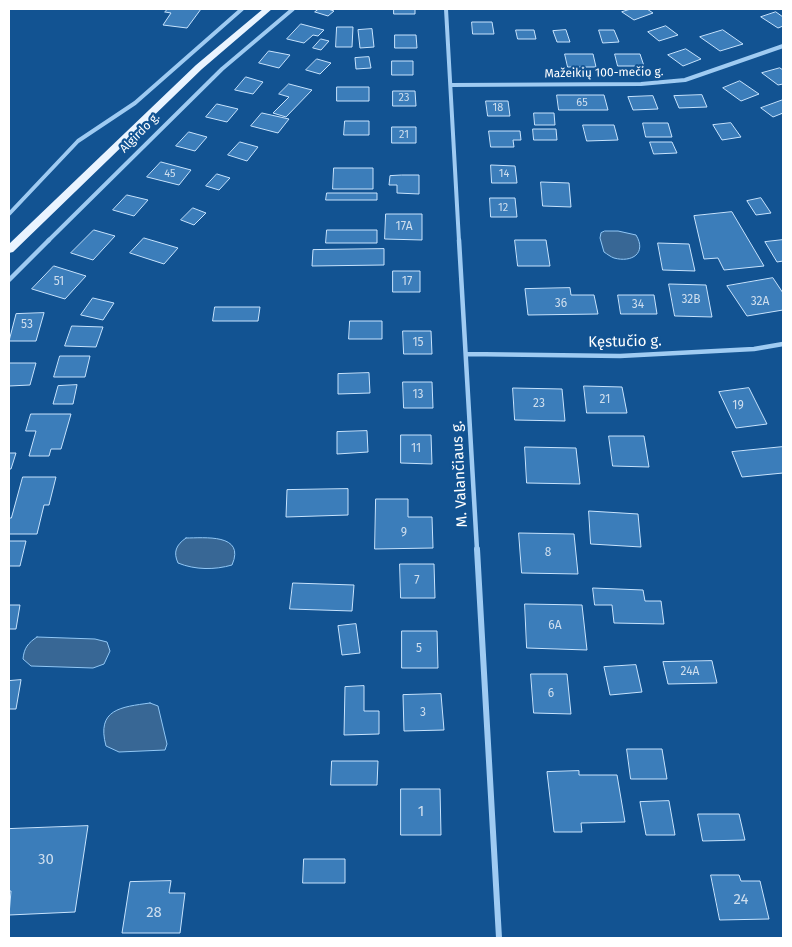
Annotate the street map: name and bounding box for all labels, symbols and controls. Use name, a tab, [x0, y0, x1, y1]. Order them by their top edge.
street label: Mažeikių 100-mečio g.	[544, 65, 664, 81]
house number: 23	[399, 91, 409, 105]
house number: 65	[576, 96, 588, 110]
house number: 18	[493, 101, 503, 115]
street label: Algirdo g.	[117, 110, 163, 156]
house number: 21	[399, 128, 409, 142]
house number: 45	[164, 167, 176, 181]
house number: 14	[499, 167, 509, 181]
house number: 12	[498, 201, 508, 215]
house number: 17A	[395, 220, 413, 234]
house number: 51	[54, 275, 64, 289]
house number: 17	[402, 275, 412, 289]
house number: 32B	[681, 293, 701, 307]
house number: 32A	[751, 295, 769, 309]
house number: 36	[555, 297, 567, 311]
house number: 34	[632, 298, 644, 312]
house number: 53	[21, 318, 33, 332]
street label: Kęstučio g.	[588, 332, 662, 352]
house number: 15	[412, 336, 424, 350]
house number: 13	[412, 388, 424, 402]
house number: 21	[600, 393, 610, 407]
house number: 23	[533, 397, 545, 411]
house number: 19	[732, 399, 744, 413]
street label: M. Valančiaus g.	[448, 420, 472, 528]
house number: 11	[411, 442, 421, 456]
house number: 9	[401, 526, 407, 540]
house number: 8	[545, 546, 551, 560]
house number: 7	[414, 574, 420, 588]
house number: 6A	[548, 619, 562, 633]
house number: 5	[416, 642, 422, 656]
house number: 24A	[681, 665, 699, 679]
house number: 6	[548, 687, 554, 701]
house number: 3	[420, 706, 426, 720]
house number: 1	[418, 803, 424, 821]
house number: 30	[38, 851, 54, 869]
house number: 24	[734, 891, 748, 909]
house number: 28	[146, 904, 162, 922]

